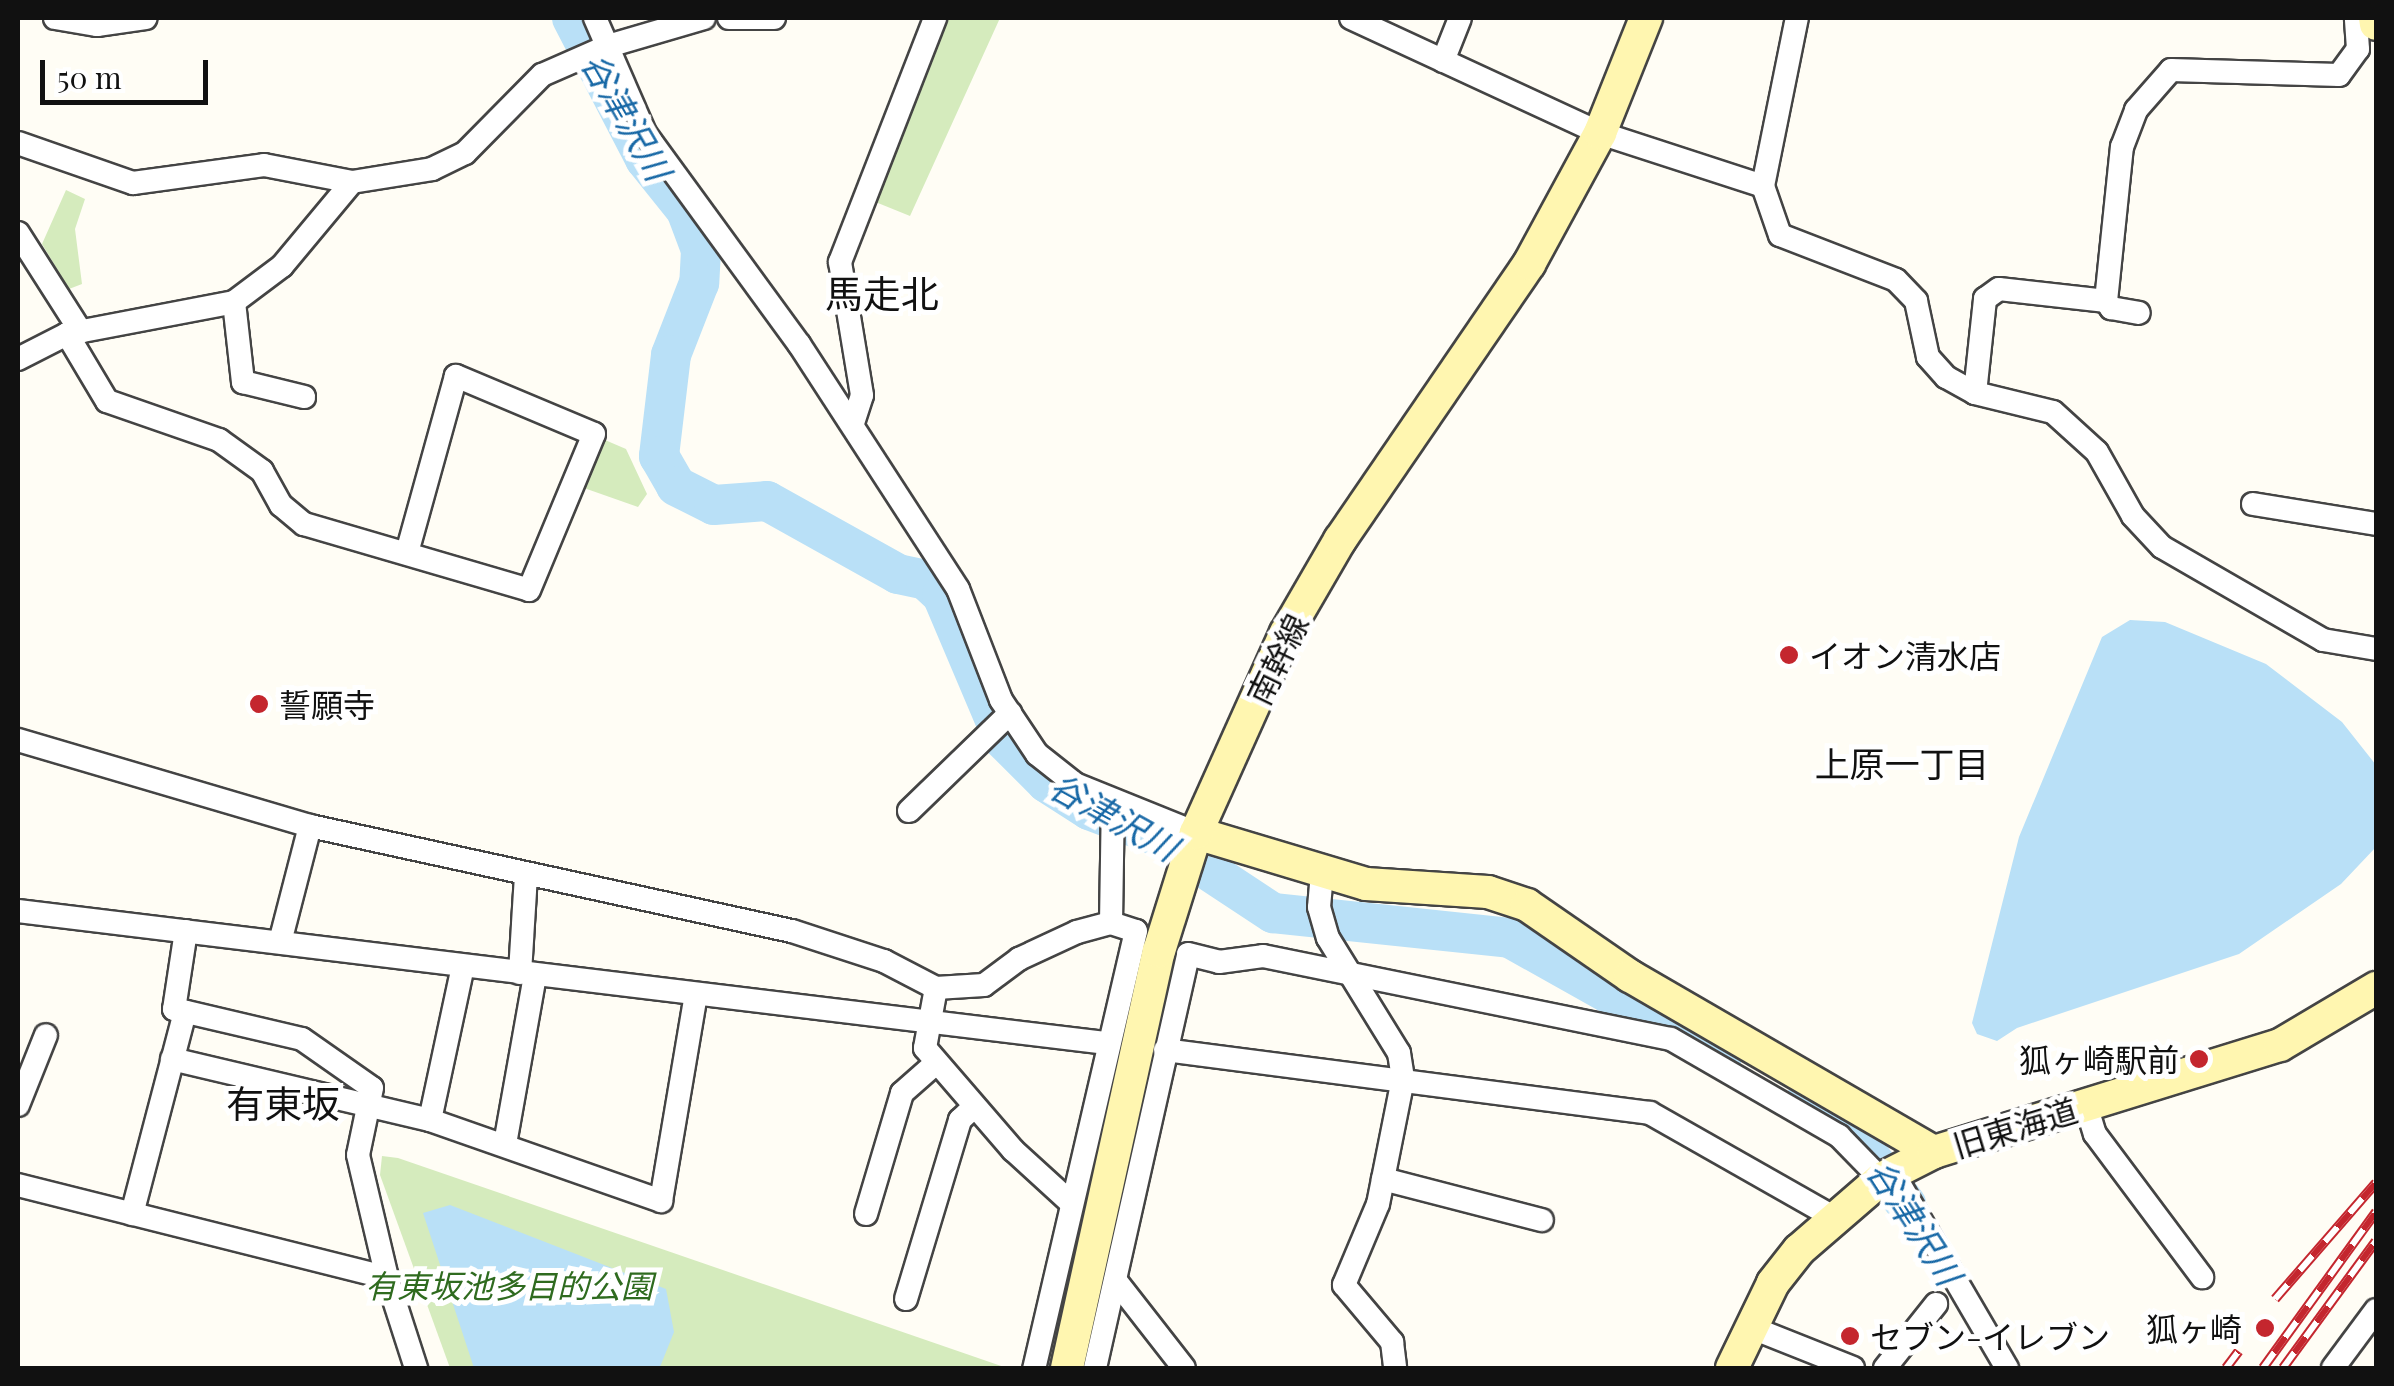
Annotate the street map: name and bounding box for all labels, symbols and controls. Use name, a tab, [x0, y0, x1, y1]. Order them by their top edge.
scale bar	[45, 40, 212, 102]
water label: 谷津沢川	[574, 45, 680, 187]
text: 50 m	[57, 57, 122, 97]
district label: 馬走北	[825, 270, 939, 316]
street label: 南幹線	[1239, 607, 1315, 711]
place label: イオン清水店	[1809, 636, 2001, 674]
marker: イオン清水店	[1778, 644, 1800, 666]
place label: 誓願寺	[279, 685, 375, 723]
marker: 誓願寺	[248, 693, 270, 715]
district label: 上原一丁目	[1815, 742, 1989, 784]
water label: 谷津沢川	[1043, 764, 1185, 868]
place label: 狐ヶ崎駅前	[2019, 1040, 2179, 1078]
marker: 狐ヶ崎駅前	[2188, 1048, 2210, 1070]
district label: 有東坂	[226, 1080, 340, 1126]
street label: 旧東海道	[1948, 1090, 2082, 1164]
water label: 谷津沢川	[1859, 1152, 1971, 1292]
park label: 有東坂池多目的公園	[365, 1266, 653, 1304]
place label: 狐ヶ崎	[2146, 1309, 2242, 1347]
marker: 狐ヶ崎	[2252, 1315, 2278, 1341]
place label: セブン-イレブン	[1870, 1317, 2110, 1355]
marker: セブン-イレブン	[1839, 1325, 1861, 1347]

